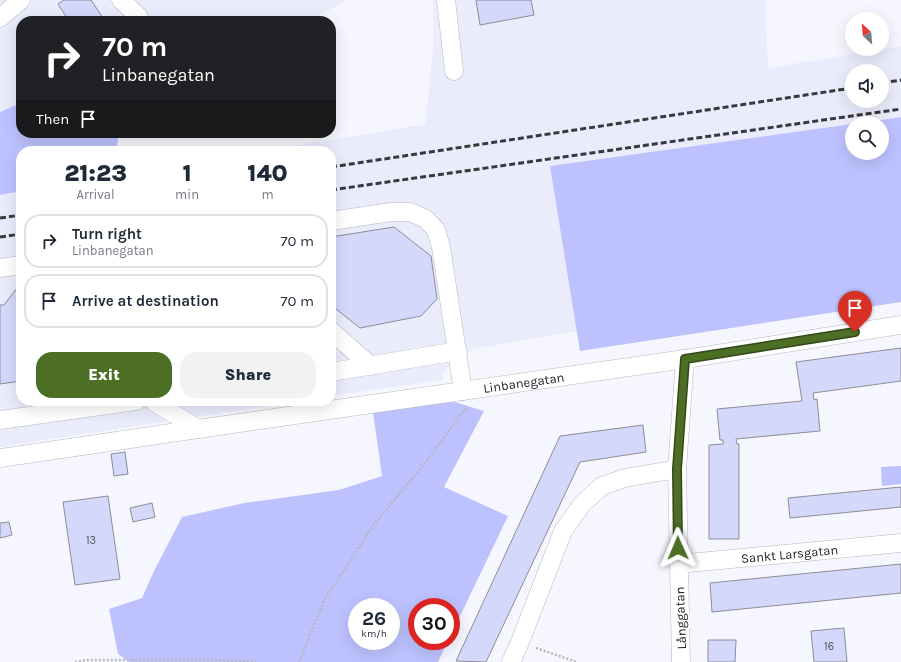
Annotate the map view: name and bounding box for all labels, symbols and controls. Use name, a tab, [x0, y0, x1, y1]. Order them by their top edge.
north arrow	[845, 12, 889, 56]
map controls	[845, 12, 889, 160]
text: 70 m	[102, 30, 167, 63]
icon: right	[36, 32, 88, 84]
text: Linbanegatan	[102, 64, 215, 86]
button: sound	[845, 64, 889, 108]
icon: arrive	[77, 108, 99, 130]
text: Then	[36, 110, 69, 128]
button: search	[845, 116, 889, 160]
text: 21:23	[64, 159, 127, 187]
text: 1	[182, 159, 192, 187]
text: 140	[247, 159, 288, 187]
text: Arrival	[77, 187, 115, 202]
text: min	[175, 187, 199, 202]
text: m	[261, 187, 274, 202]
text: Turn right	[72, 225, 142, 243]
icon: right	[38, 230, 60, 252]
text: 70 m	[280, 232, 314, 250]
text: Linbanegatan	[72, 243, 154, 258]
icon: arrive	[38, 290, 60, 312]
pin	[838, 291, 872, 332]
text: Arrive at destination	[72, 292, 219, 310]
text: 70 m	[280, 292, 314, 310]
icon: arrive	[844, 297, 866, 319]
button: Exit	[36, 352, 172, 398]
button: Share	[180, 352, 316, 398]
street label: Linbanegatan	[482, 369, 565, 396]
position arrow	[657, 527, 699, 569]
house number: 13	[86, 534, 96, 547]
street label: Sankt Larsgatan	[740, 542, 839, 566]
street label: Långgatan	[672, 586, 689, 650]
speed limit sign: 30	[408, 598, 460, 650]
text: 26	[362, 607, 386, 630]
text: km/h	[361, 628, 387, 640]
house number: 16	[824, 640, 834, 653]

